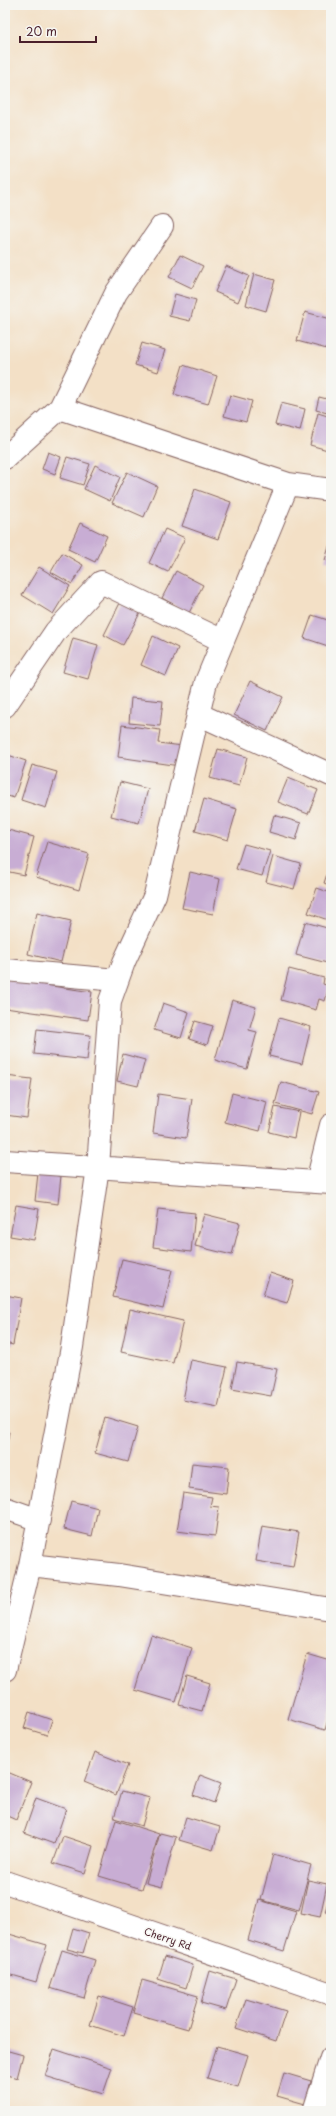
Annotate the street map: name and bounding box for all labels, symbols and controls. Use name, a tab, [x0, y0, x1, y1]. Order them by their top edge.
scale bar	[20, 18, 96, 44]
text: 20 m	[26, 22, 57, 40]
street label: Cherry Rd	[142, 1923, 194, 1954]

